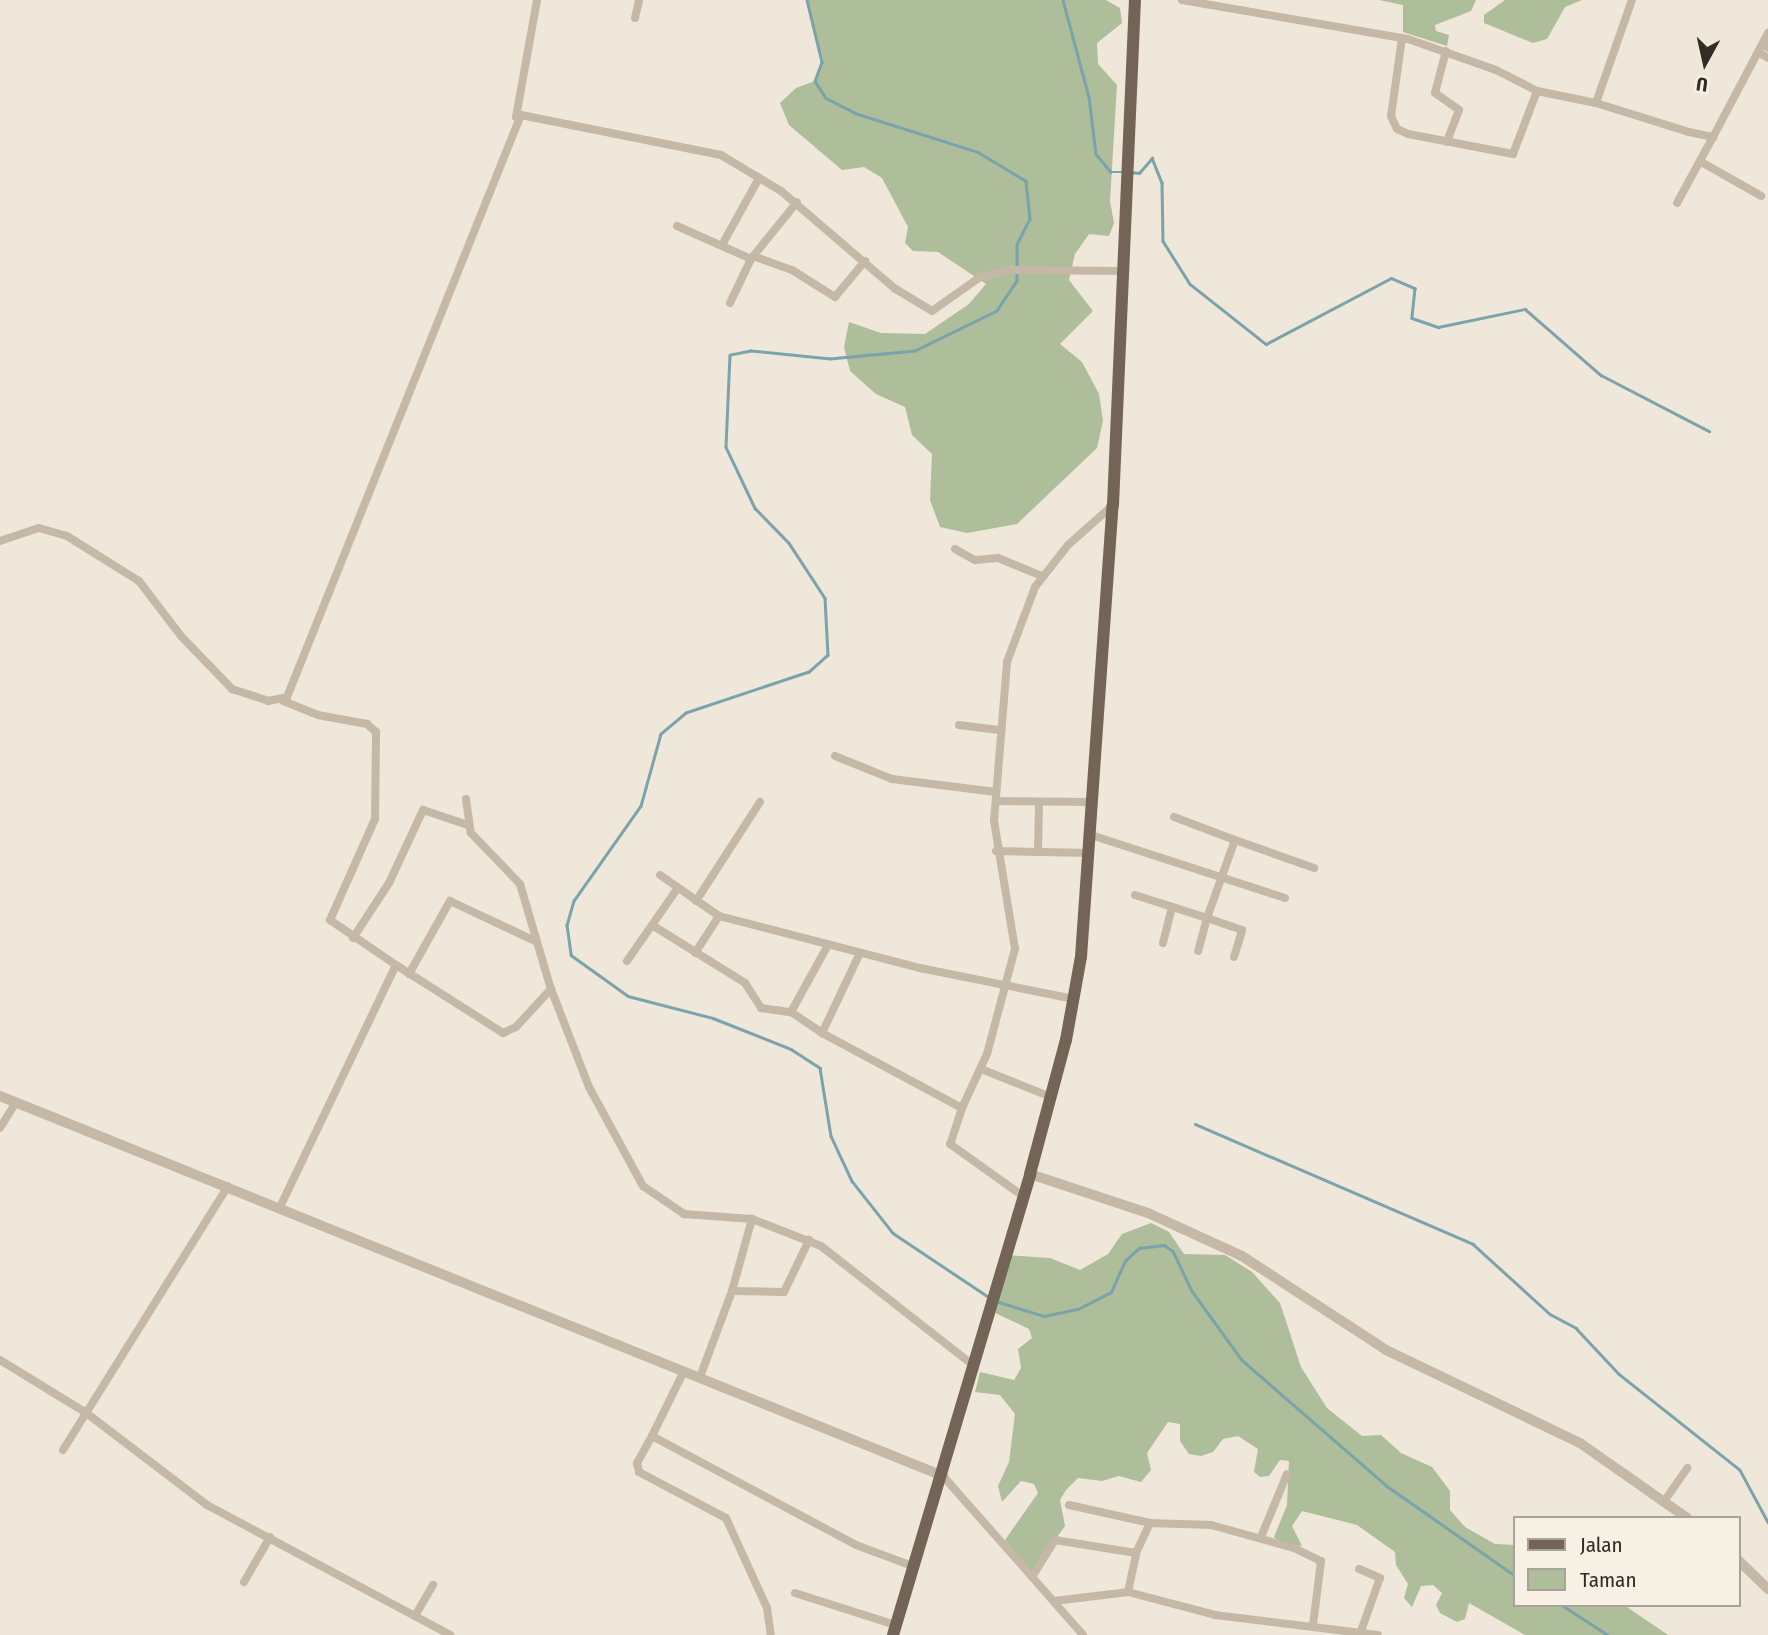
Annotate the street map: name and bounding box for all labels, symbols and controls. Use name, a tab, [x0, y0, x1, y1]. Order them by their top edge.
north arrow	[1670, 28, 1740, 98]
text: U	[1695, 72, 1709, 96]
legend	[1512, 1516, 1740, 1607]
text: Jalan	[1580, 1532, 1623, 1558]
text: Taman	[1580, 1567, 1636, 1593]

